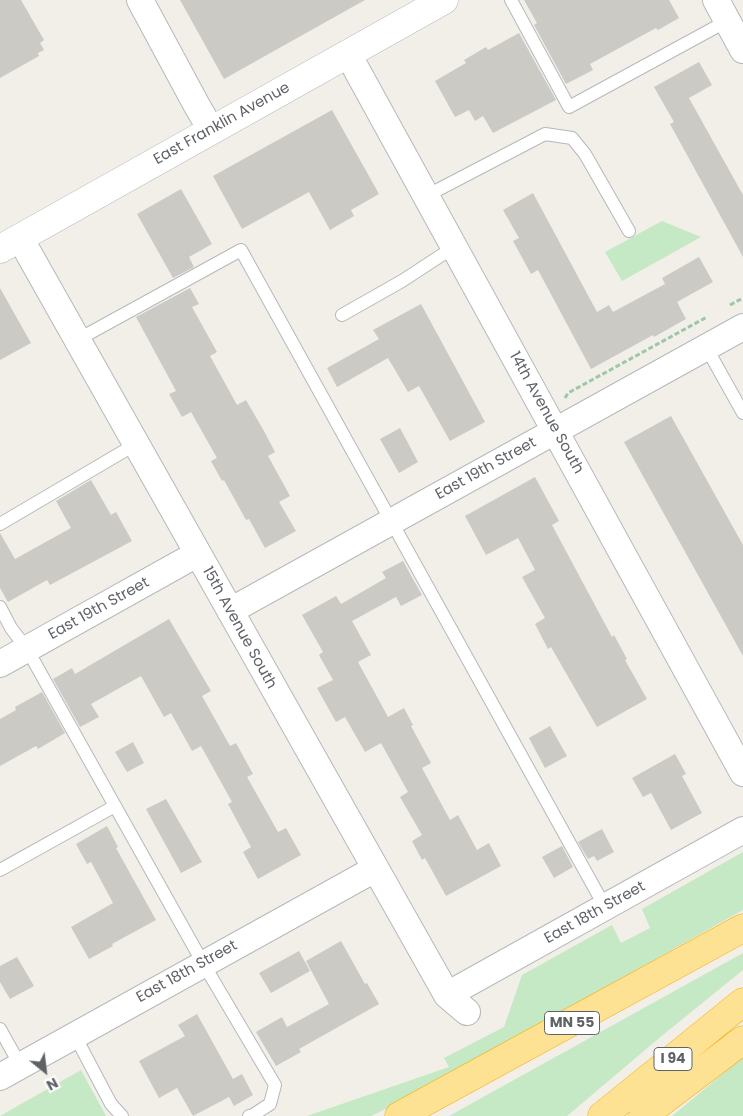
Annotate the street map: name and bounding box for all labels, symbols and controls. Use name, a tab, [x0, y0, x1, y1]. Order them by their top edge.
street label: East Franklin Avenue	[151, 79, 293, 169]
street label: 14th Avenue South	[505, 349, 587, 477]
street label: East 19th Street	[432, 434, 540, 504]
street label: 15th Avenue South	[198, 564, 280, 692]
street label: East 19th Street	[45, 574, 153, 644]
street label: East 18th Street	[541, 878, 649, 948]
street label: East 18th Street	[133, 937, 241, 1007]
road number: MN 55	[544, 1011, 600, 1034]
north arrow	[20, 1046, 70, 1096]
road number: I 94	[654, 1048, 692, 1070]
text: N	[43, 1073, 62, 1095]

